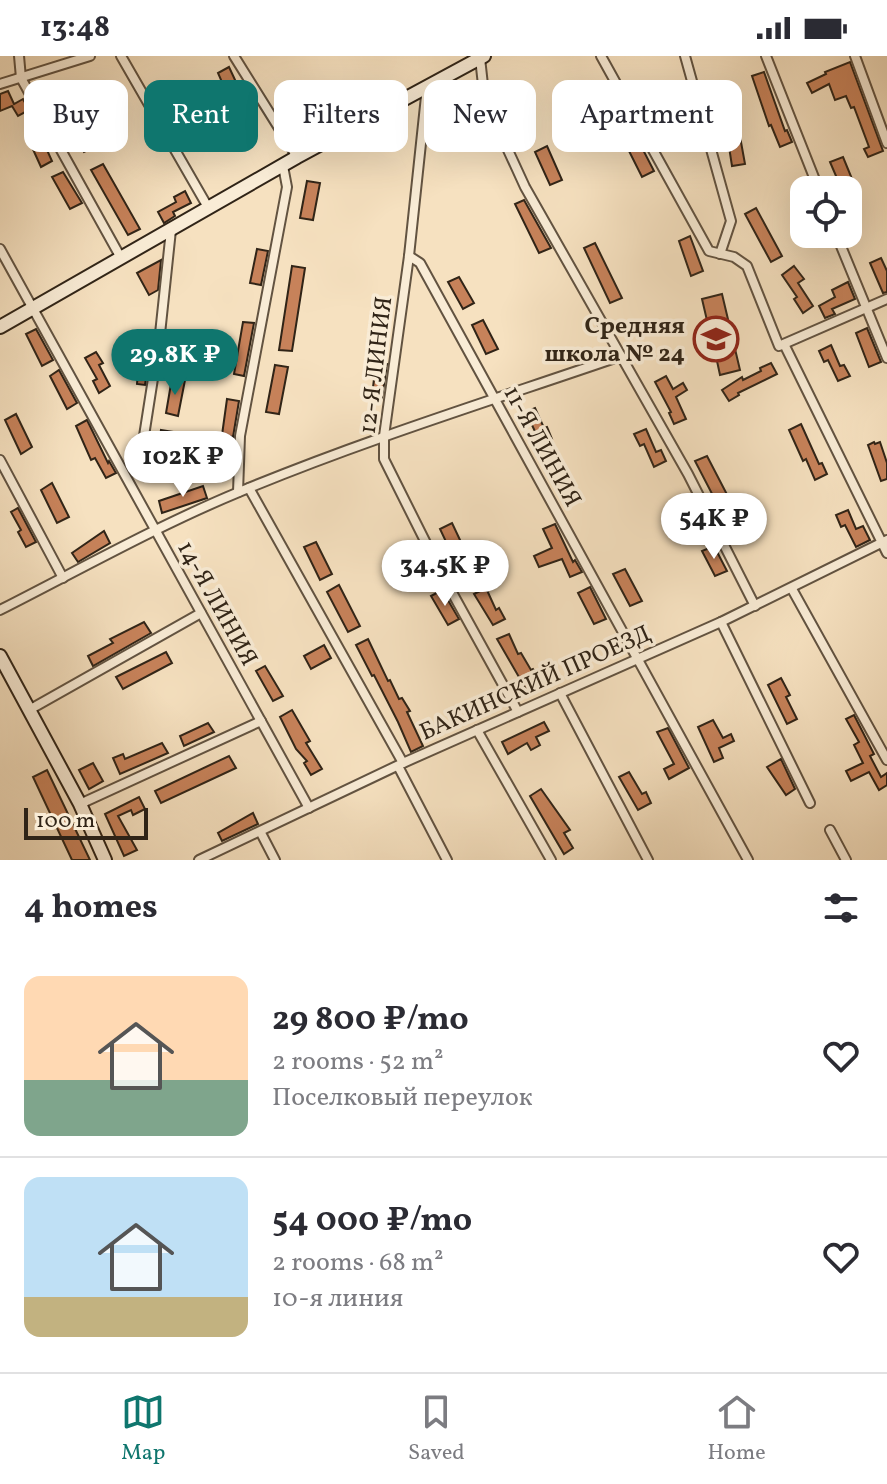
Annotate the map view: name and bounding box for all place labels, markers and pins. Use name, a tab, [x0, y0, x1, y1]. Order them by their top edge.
place label: Средняя школа № 24	[544, 310, 685, 372]
school or university icon: Средняя школа № 24	[692, 315, 740, 363]
pin: 29.8K ₽	[101, 329, 249, 397]
pin: 102K ₽	[118, 431, 248, 499]
pin: 54K ₽	[658, 493, 770, 561]
pin: 34.5K ₽	[371, 540, 519, 608]

